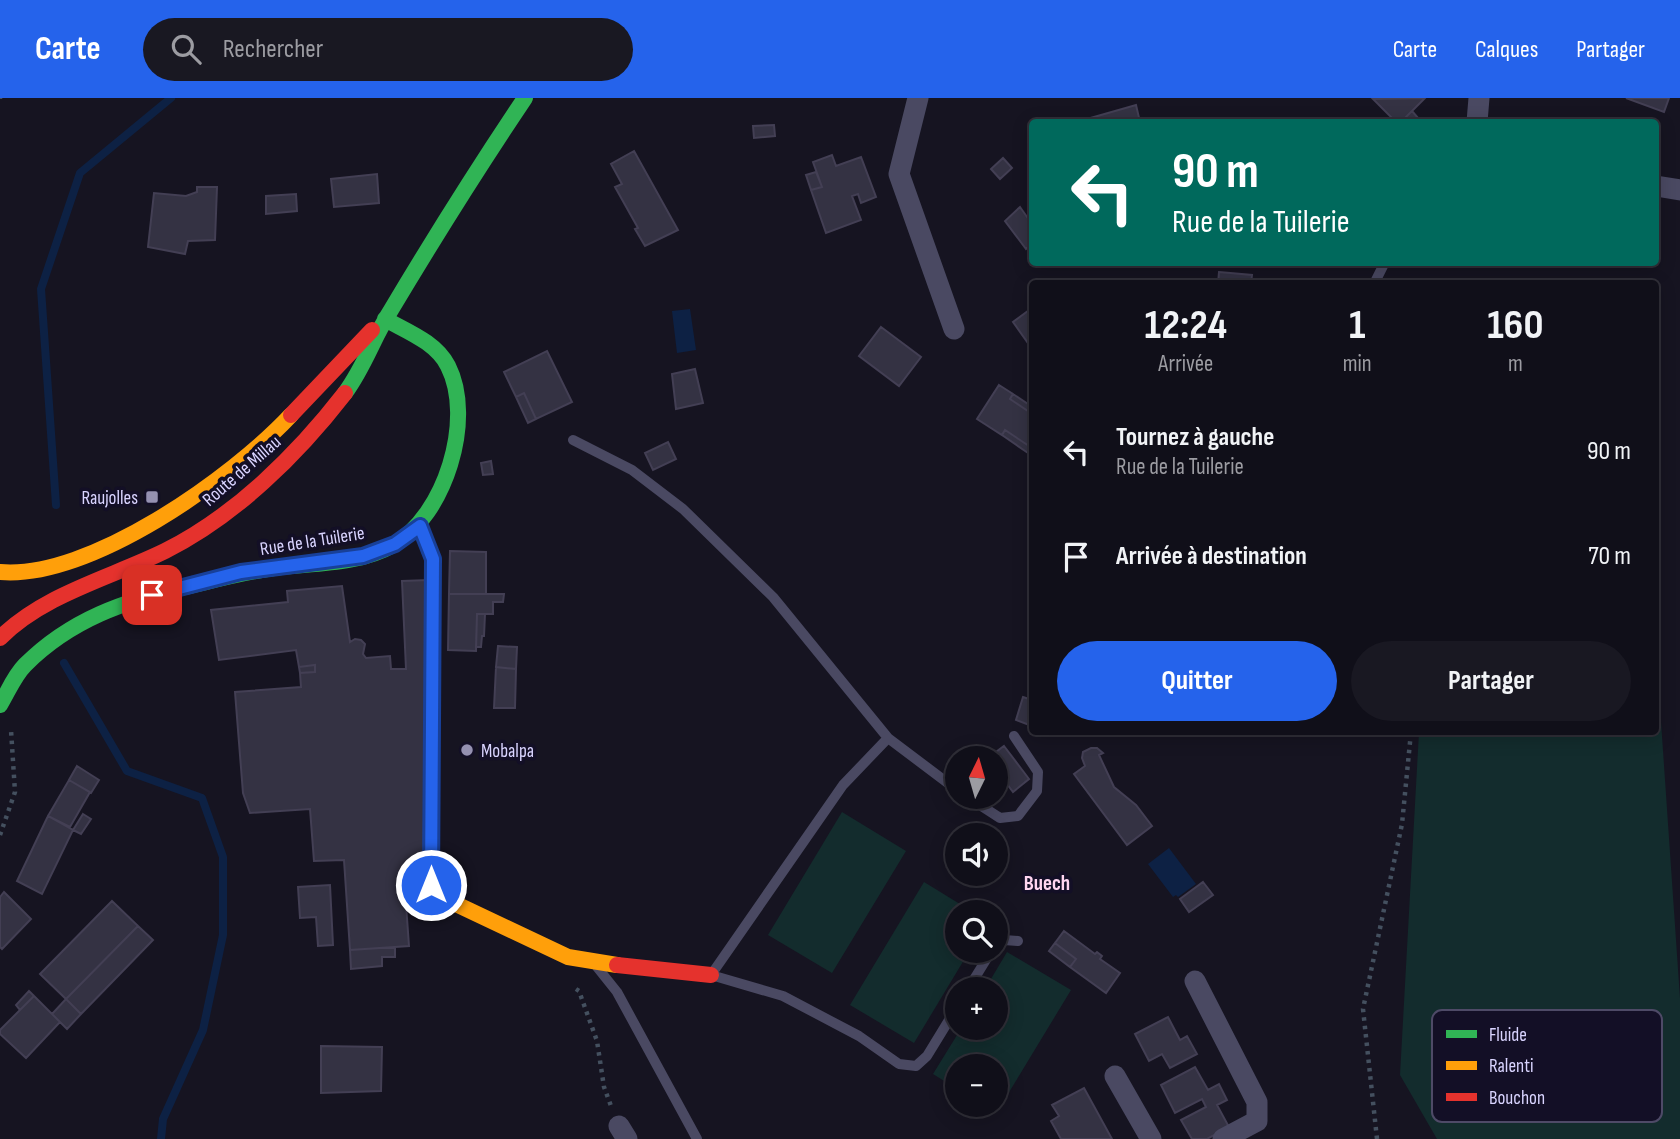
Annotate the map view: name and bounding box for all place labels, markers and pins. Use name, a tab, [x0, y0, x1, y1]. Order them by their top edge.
place label: Raujolles	[81, 487, 138, 510]
marker: Raujolles	[144, 489, 160, 505]
pin	[122, 565, 182, 625]
place label: Mobalpa	[481, 740, 534, 763]
marker: Mobalpa	[459, 742, 475, 758]

